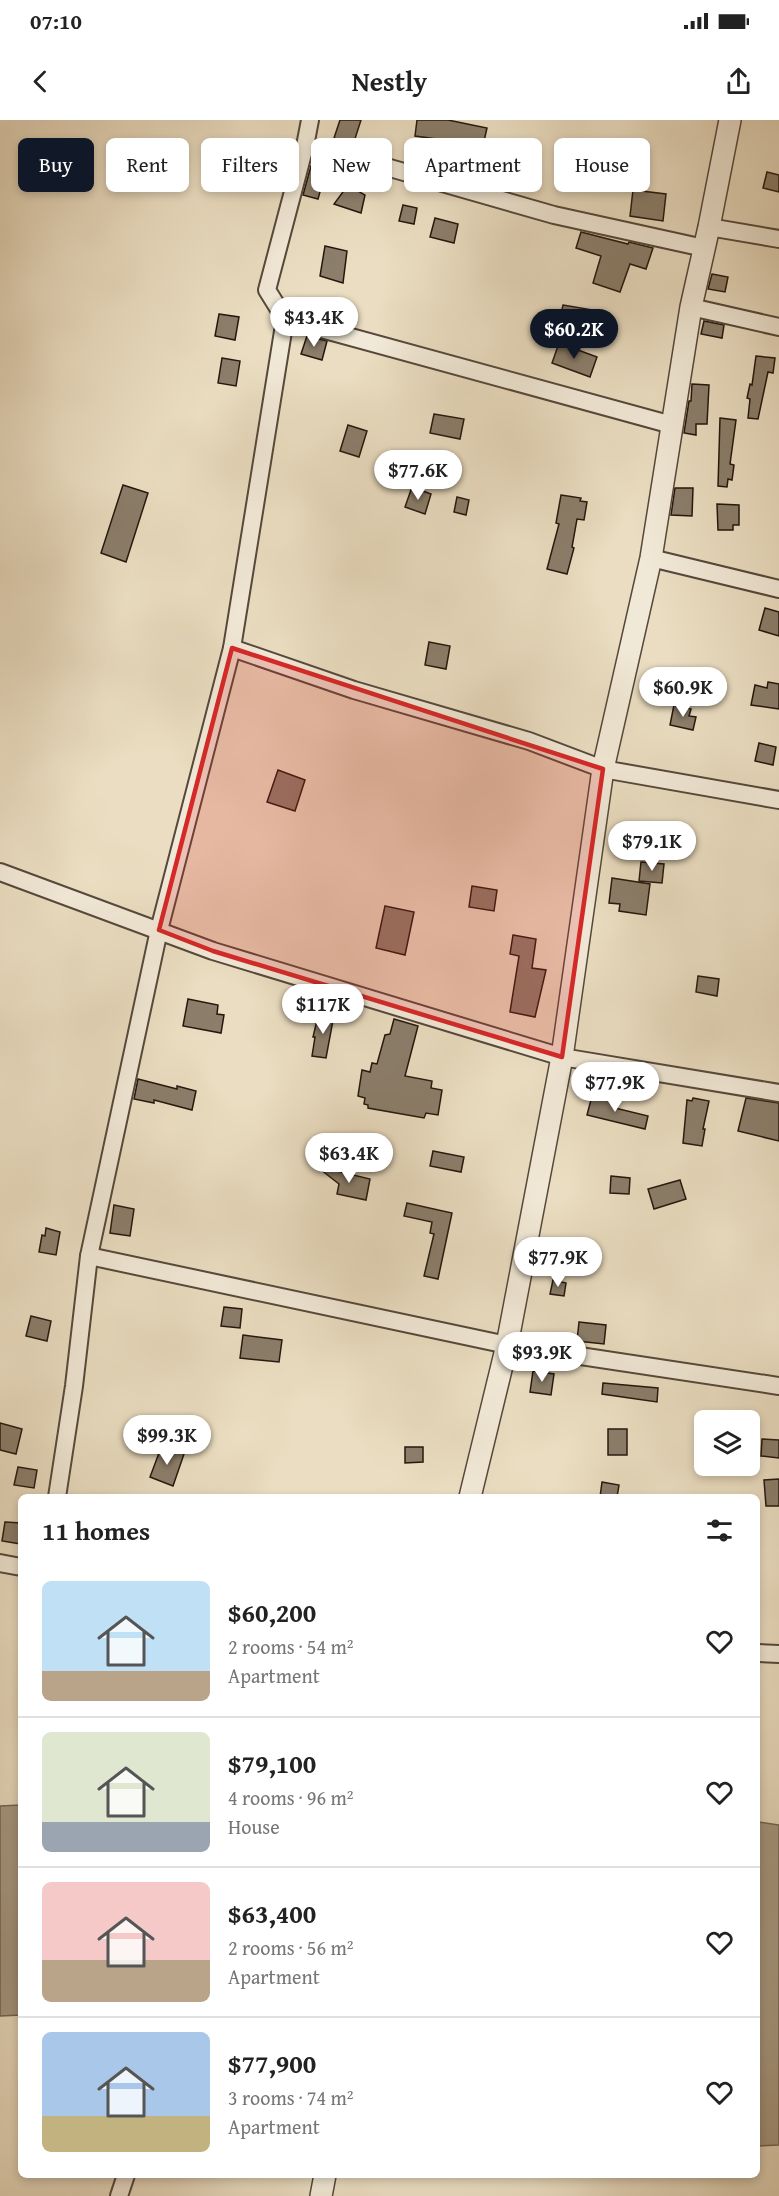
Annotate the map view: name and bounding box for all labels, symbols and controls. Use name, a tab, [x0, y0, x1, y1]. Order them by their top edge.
text: 07:10	[30, 5, 82, 37]
text: Nestly	[352, 61, 427, 101]
icon: back	[24, 65, 57, 98]
icon: share	[722, 65, 755, 98]
chip: Buy	[18, 138, 94, 192]
chip: Rent	[106, 138, 189, 192]
chip: Filters	[201, 138, 299, 192]
chip: New	[311, 138, 392, 192]
chip: Apartment	[404, 138, 542, 192]
chip: House	[554, 138, 650, 192]
pin: $43.4K	[265, 297, 363, 348]
text: $43.4K	[284, 302, 344, 331]
pin: $60.2K	[525, 309, 623, 360]
text: $60.2K	[544, 314, 604, 343]
pin: $77.6K	[369, 450, 467, 501]
text: $77.6K	[388, 455, 448, 484]
pin: $60.9K	[634, 667, 732, 718]
text: $60.9K	[653, 672, 713, 701]
pin: $79.1K	[603, 821, 701, 872]
text: $79.1K	[622, 826, 682, 855]
pin: $117K	[281, 984, 365, 1035]
text: $117K	[296, 989, 350, 1018]
pin: $77.9K	[566, 1062, 664, 1113]
text: $77.9K	[585, 1067, 645, 1096]
pin: $63.4K	[300, 1133, 398, 1184]
text: $63.4K	[319, 1138, 379, 1167]
pin: $77.9K	[509, 1237, 607, 1288]
text: $77.9K	[528, 1242, 588, 1271]
pin: $93.9K	[493, 1332, 591, 1383]
text: $93.9K	[512, 1337, 572, 1366]
map controls	[694, 1410, 760, 1476]
button: layers	[694, 1410, 760, 1476]
pin: $99.3K	[118, 1415, 216, 1466]
text: $99.3K	[137, 1420, 197, 1449]
text: 11 homes	[42, 1511, 150, 1550]
icon: filters	[703, 1514, 736, 1547]
text: $60,200	[228, 1593, 316, 1632]
icon: home	[90, 1605, 162, 1677]
icon: heart	[703, 1625, 736, 1658]
text: 2 rooms · 54 m²	[228, 1632, 354, 1661]
text: Apartment	[228, 1661, 320, 1690]
text: $79,100	[228, 1744, 316, 1783]
icon: home	[90, 1756, 162, 1828]
icon: heart	[703, 1776, 736, 1809]
text: 4 rooms · 96 m²	[228, 1783, 354, 1812]
text: House	[228, 1812, 280, 1841]
text: $63,400	[228, 1894, 316, 1933]
icon: home	[90, 1906, 162, 1978]
icon: heart	[703, 1926, 736, 1959]
text: 2 rooms · 56 m²	[228, 1933, 354, 1962]
text: Apartment	[228, 1962, 320, 1991]
text: $77,900	[228, 2044, 316, 2083]
icon: home	[90, 2056, 162, 2128]
icon: heart	[703, 2076, 736, 2109]
text: 3 rooms · 74 m²	[228, 2083, 354, 2112]
text: Apartment	[228, 2112, 320, 2141]

